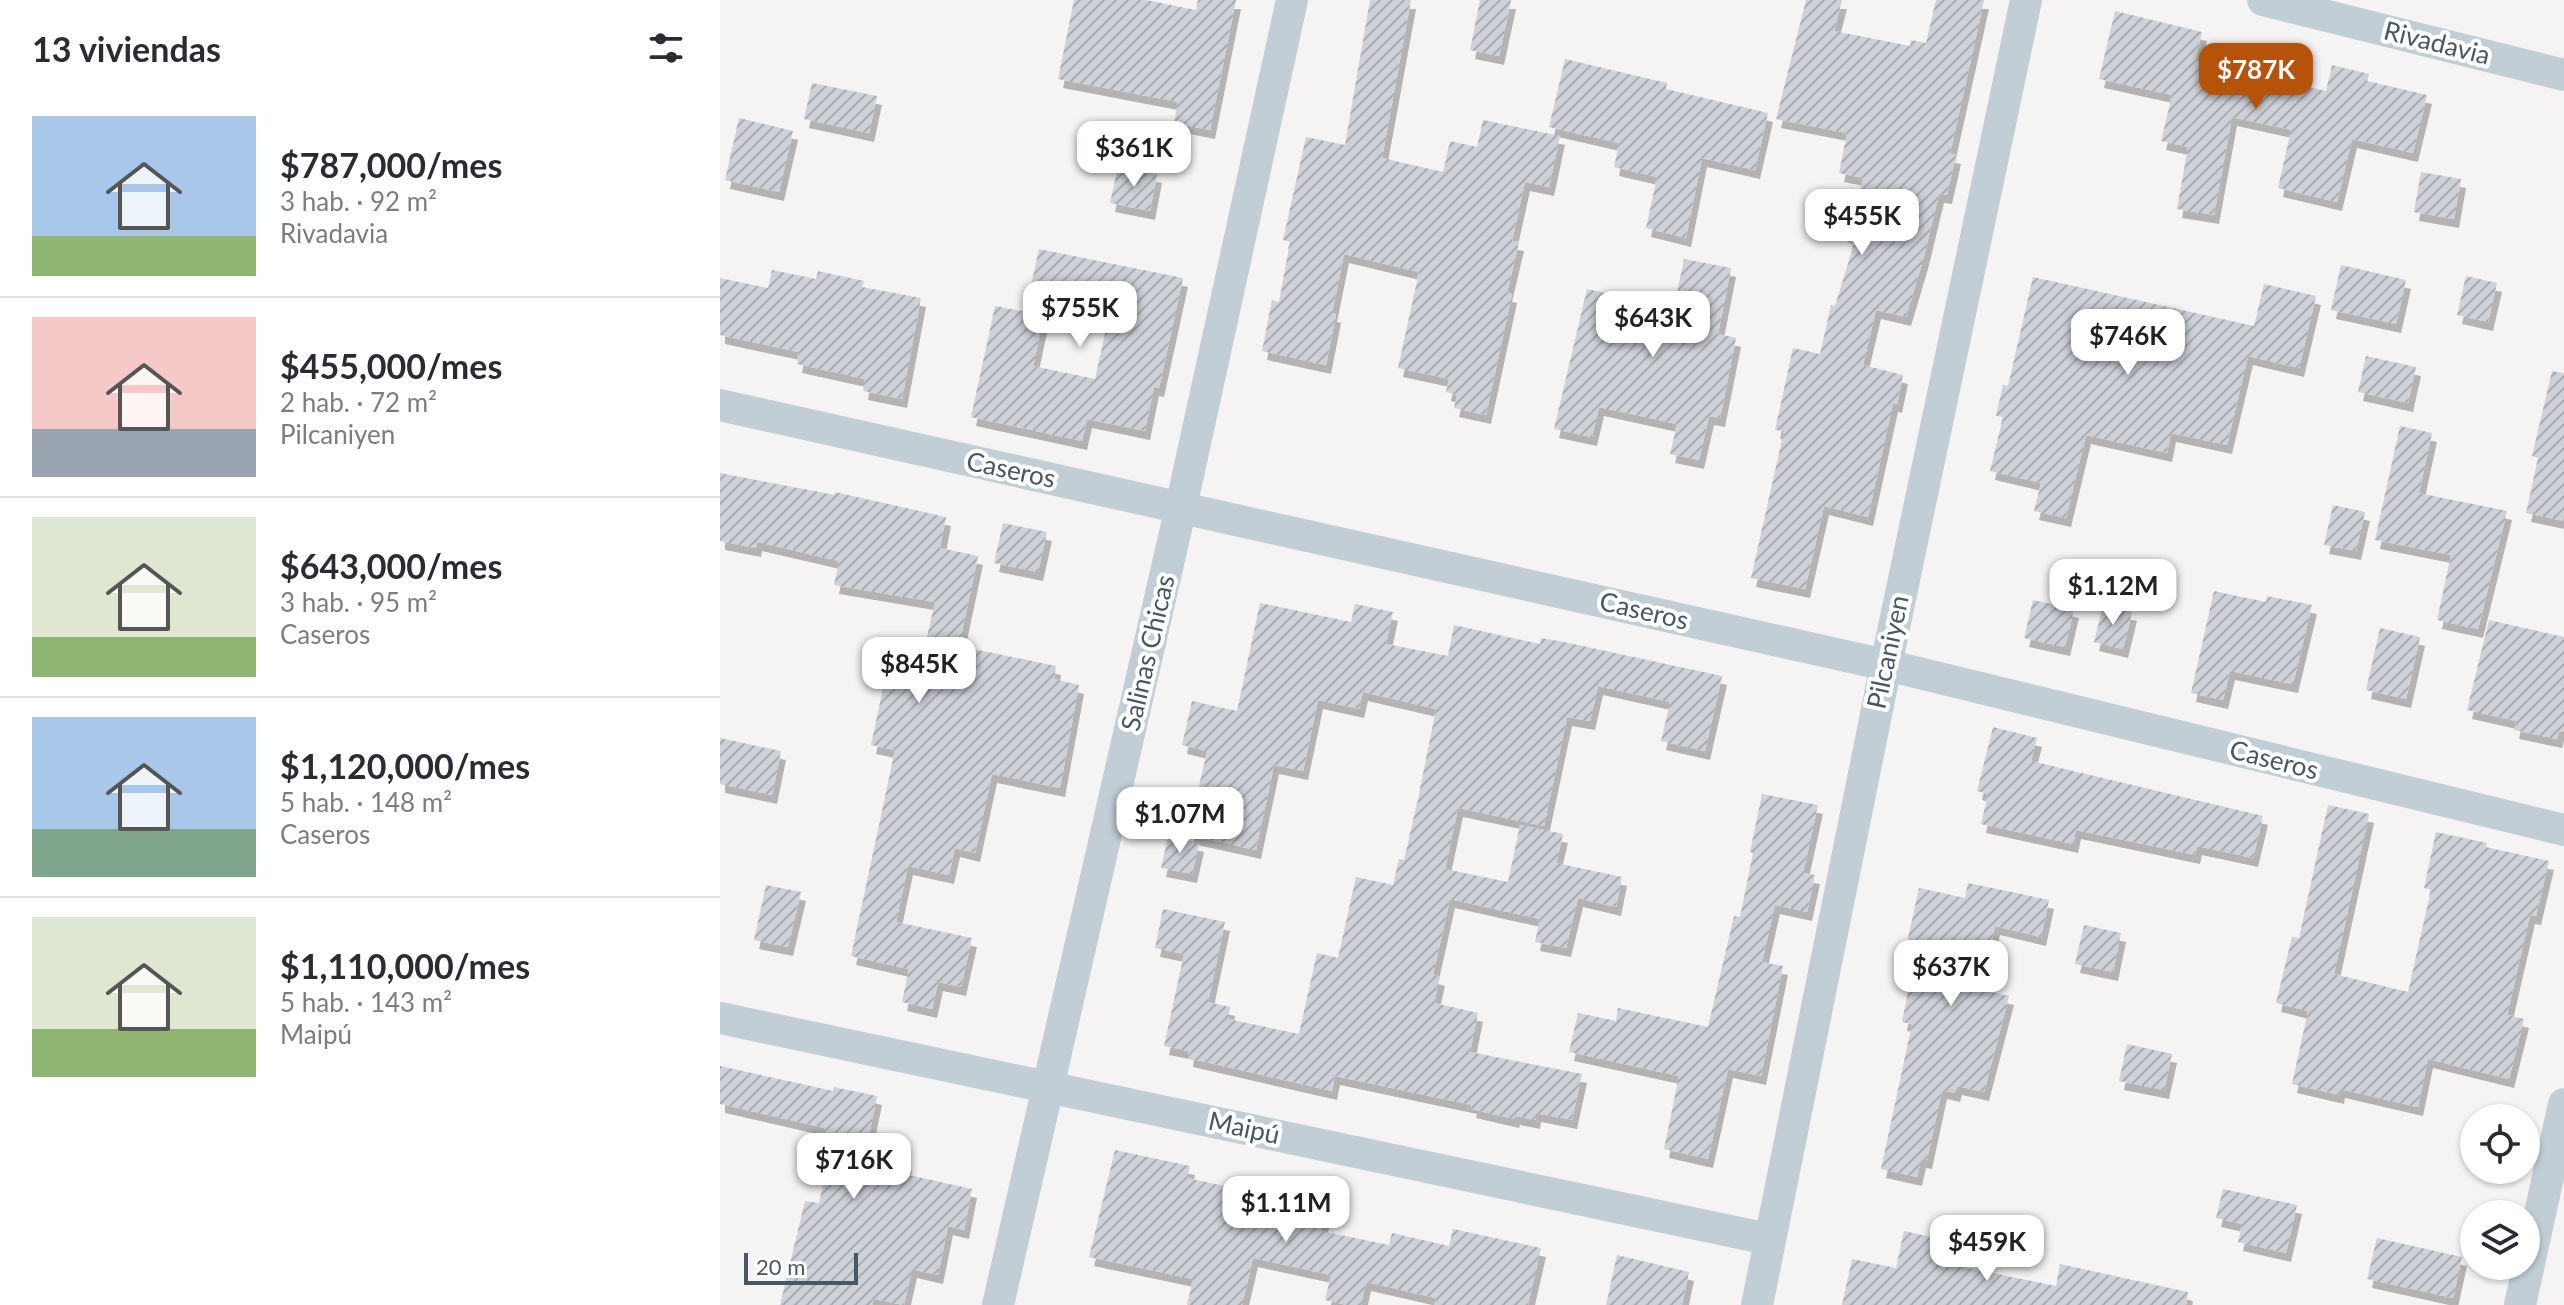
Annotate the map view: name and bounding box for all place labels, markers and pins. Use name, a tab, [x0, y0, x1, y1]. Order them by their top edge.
pin: $787K	[2200, 43, 2312, 111]
pin: $361K	[1078, 121, 1190, 189]
pin: $455K	[1806, 189, 1918, 257]
pin: $755K	[1024, 281, 1136, 349]
pin: $643K	[1597, 291, 1709, 359]
pin: $746K	[2072, 309, 2184, 377]
pin: $1.12M	[2048, 559, 2178, 627]
pin: $845K	[863, 637, 975, 705]
pin: $1.07M	[1115, 787, 1245, 855]
pin: $637K	[1895, 940, 2007, 1008]
pin: $716K	[798, 1133, 910, 1201]
pin: $1.11M	[1221, 1176, 1351, 1244]
pin: $459K	[1931, 1215, 2043, 1283]

